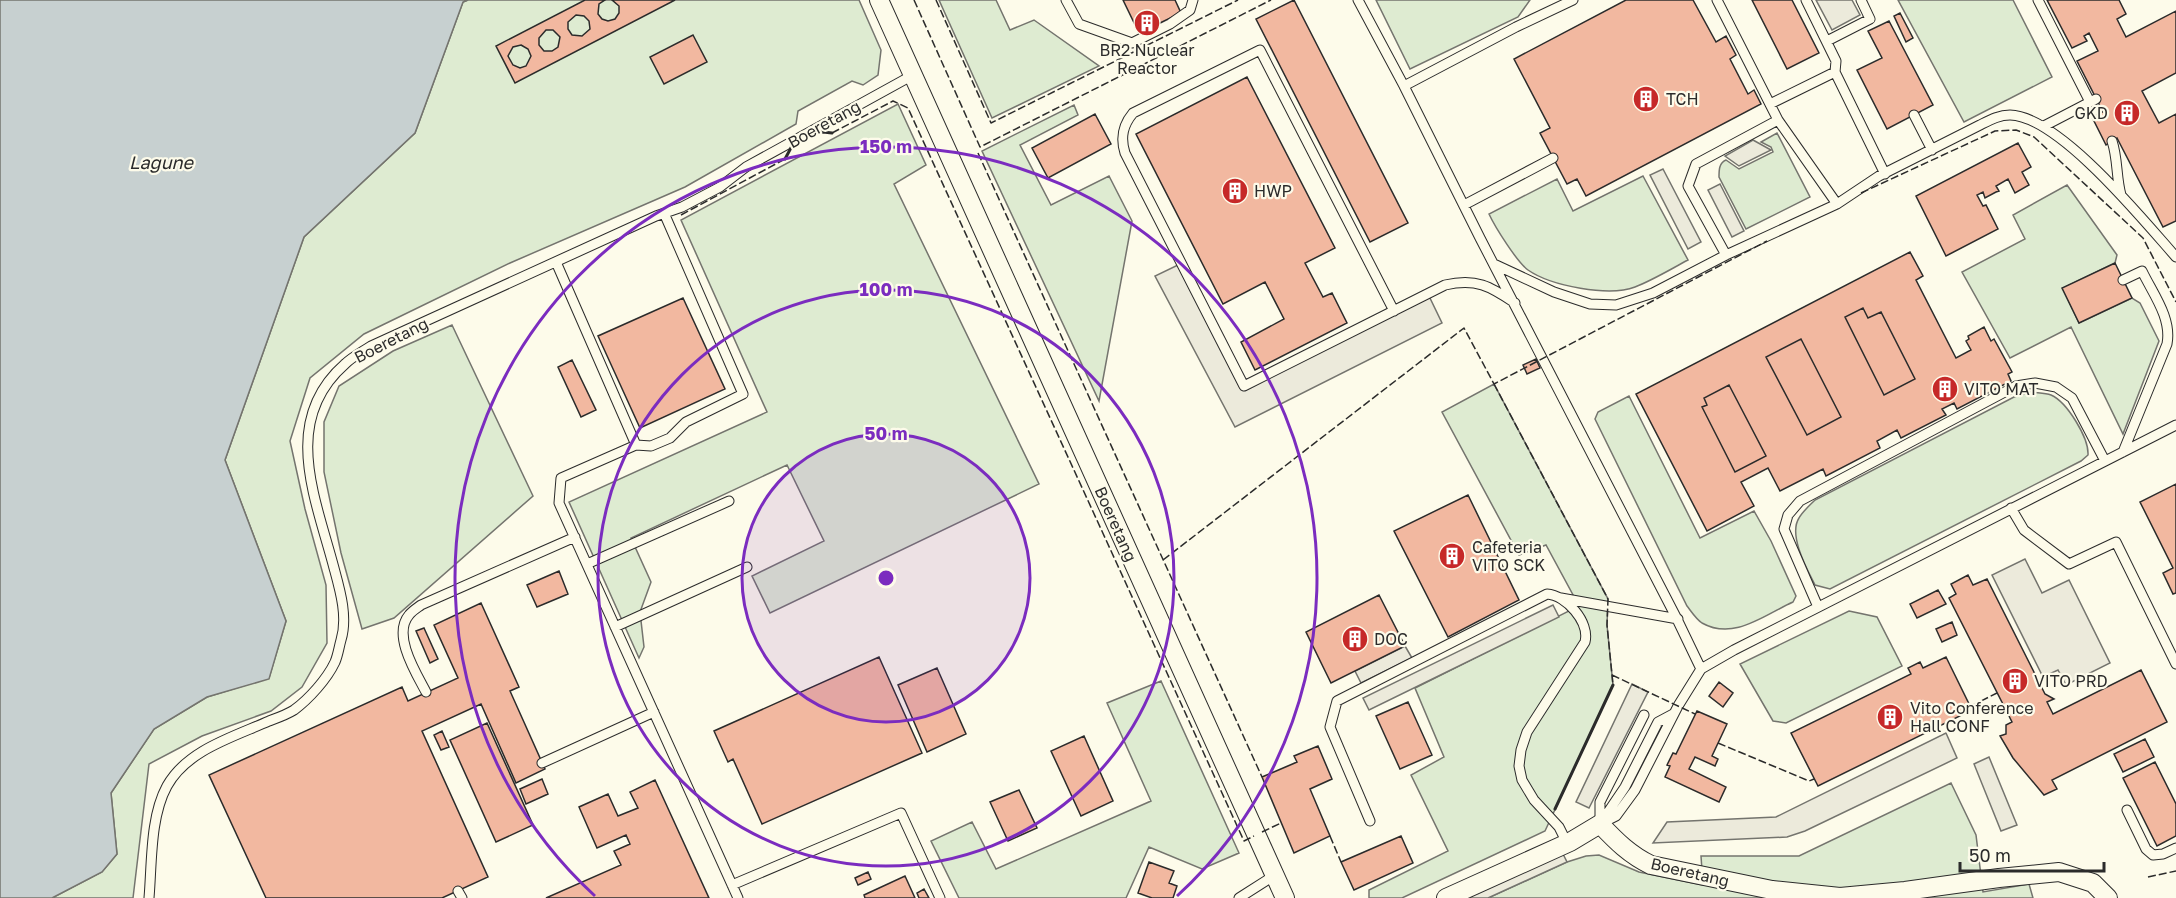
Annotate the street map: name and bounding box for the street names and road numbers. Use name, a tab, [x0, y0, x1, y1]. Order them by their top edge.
street label: Boeretang	[784, 96, 864, 152]
street label: Boeretang	[351, 313, 431, 367]
street label: Boeretang	[1091, 483, 1141, 565]
street label: Boeretang	[1649, 853, 1731, 891]

